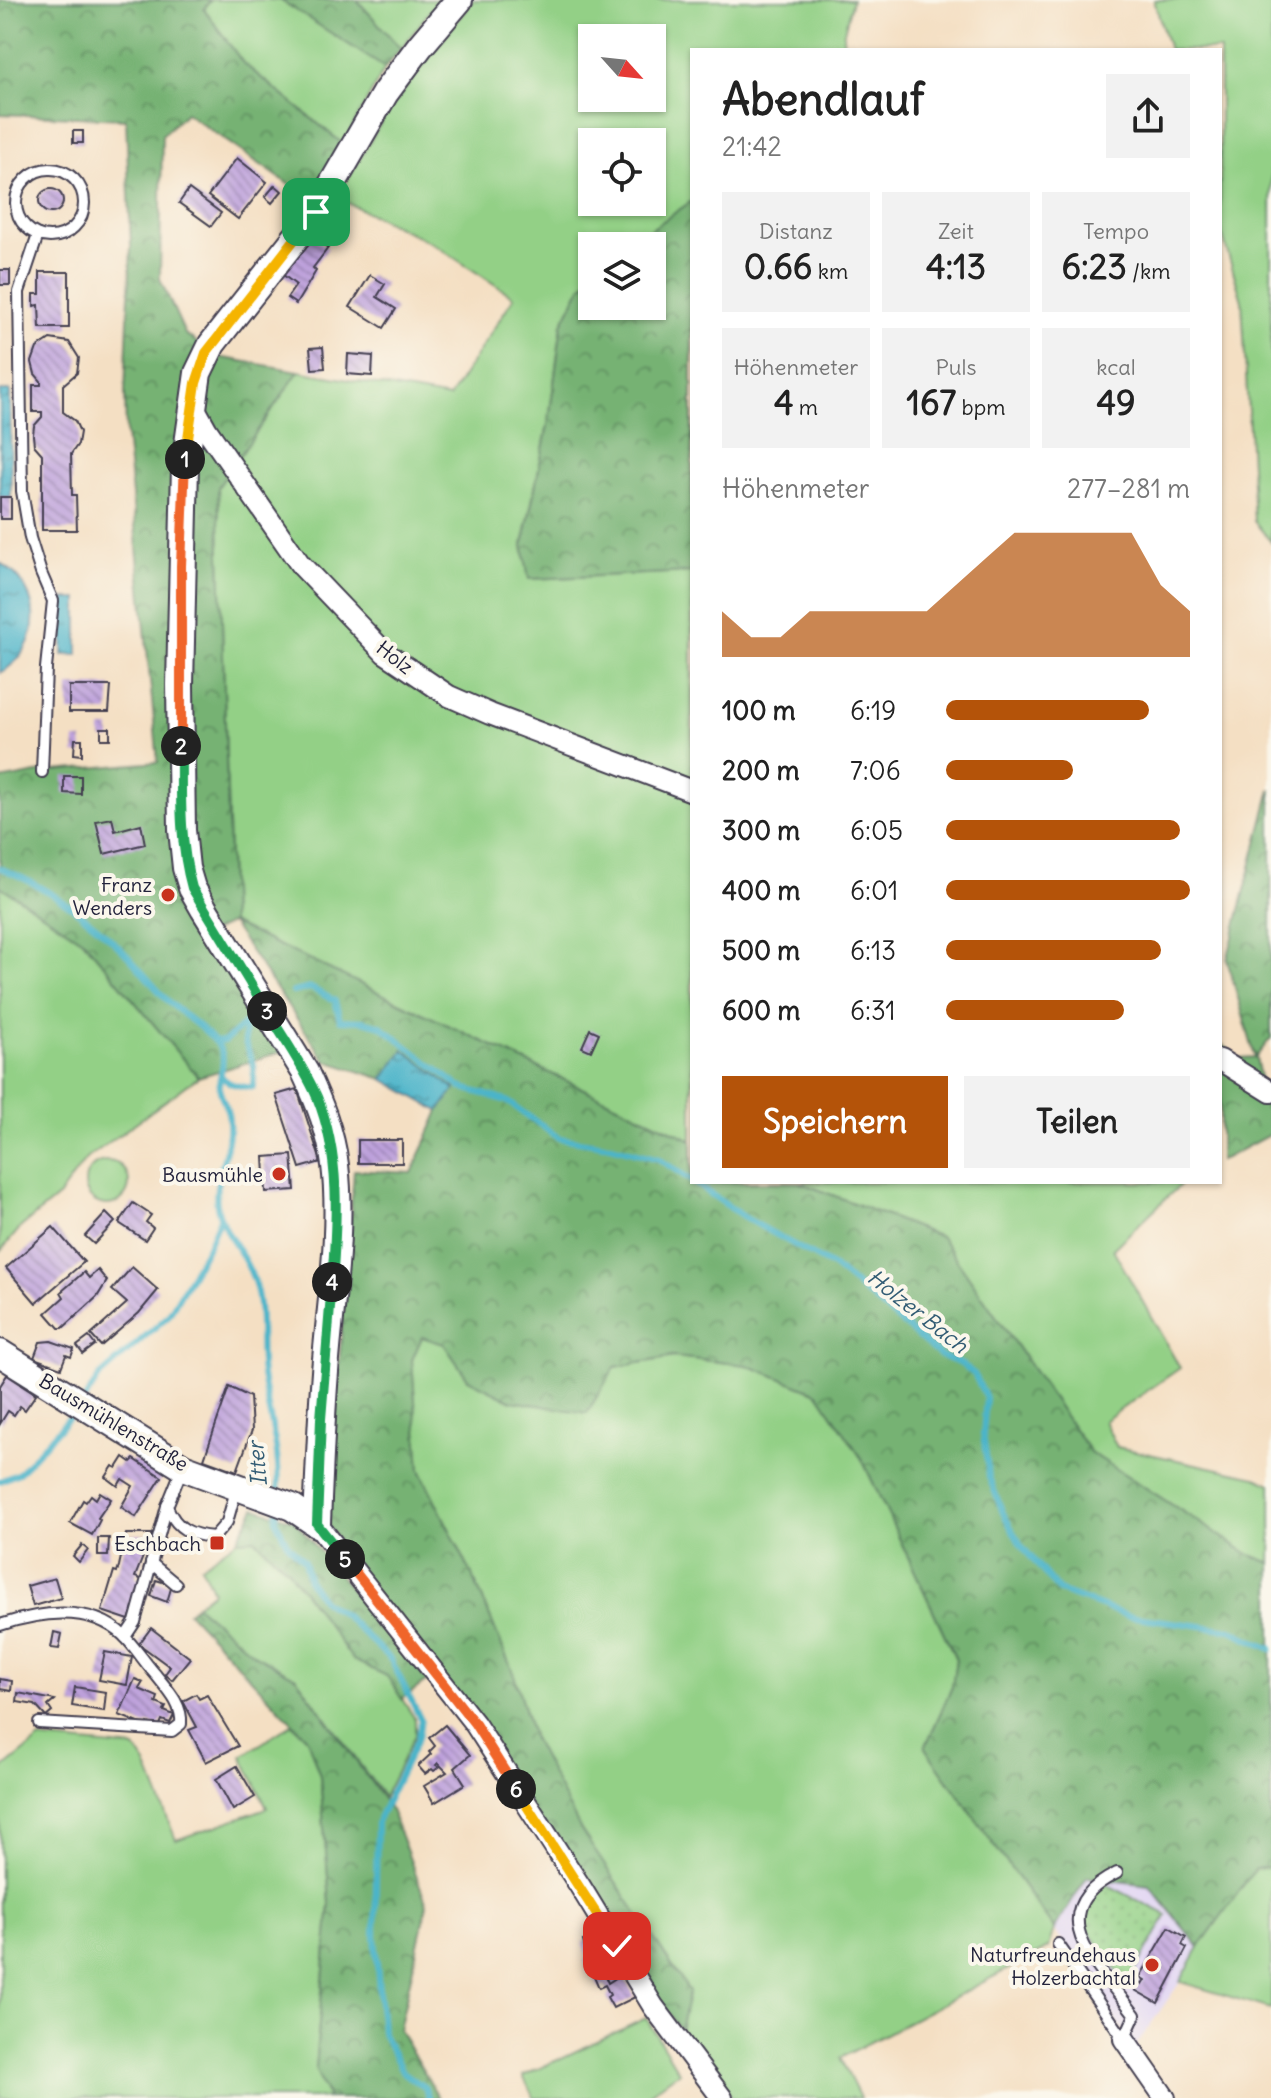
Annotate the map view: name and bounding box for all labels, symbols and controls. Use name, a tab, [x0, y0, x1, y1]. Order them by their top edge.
north arrow	[578, 24, 666, 112]
map controls	[578, 24, 666, 320]
text: Abendlauf	[722, 72, 924, 127]
button: share	[1106, 74, 1190, 158]
button: locate	[578, 128, 666, 216]
text: 21:42	[722, 130, 782, 163]
pin	[282, 178, 350, 246]
icon: arrive	[294, 190, 338, 234]
text: Distanz	[759, 217, 833, 245]
text: Zeit	[938, 217, 974, 245]
text: Tempo	[1083, 217, 1149, 245]
button: layers	[578, 232, 666, 320]
text: 0.66	[744, 245, 812, 288]
text: 4:13	[926, 245, 986, 288]
text: 6:23	[1062, 245, 1127, 288]
text: km	[812, 257, 848, 285]
text: /km	[1127, 257, 1171, 285]
text: Höhenmeter	[734, 353, 858, 381]
text: Puls	[935, 353, 977, 381]
text: kcal	[1096, 353, 1136, 381]
text: 4	[774, 381, 794, 424]
text: 167	[907, 381, 956, 424]
text: 49	[1096, 381, 1136, 424]
text: m	[794, 393, 818, 421]
text: bpm	[956, 393, 1006, 421]
pin: 1	[165, 439, 205, 479]
text: 1	[181, 445, 189, 473]
text: Höhenmeter	[722, 472, 869, 505]
text: 277–281 m	[1067, 472, 1190, 505]
street label: Holz	[372, 635, 418, 679]
text: 100 m	[722, 694, 796, 727]
text: 6:19	[850, 694, 896, 727]
pin: 2	[161, 726, 201, 766]
text: 2	[175, 732, 187, 760]
text: 200 m	[722, 754, 799, 787]
text: 7:06	[850, 754, 901, 787]
text: 300 m	[722, 814, 800, 847]
text: 6:05	[850, 814, 903, 847]
place label: Franz Wenders	[73, 872, 152, 920]
text: 400 m	[722, 874, 800, 907]
text: 6:01	[850, 874, 898, 907]
marker: Franz Wenders	[159, 886, 177, 904]
text: 500 m	[722, 934, 800, 967]
text: 6:13	[850, 934, 896, 967]
pin: 3	[247, 991, 287, 1031]
text: 600 m	[722, 994, 800, 1027]
text: 6:31	[850, 994, 896, 1027]
text: 3	[261, 997, 273, 1025]
button: Speichern	[722, 1076, 948, 1168]
button: Teilen	[964, 1076, 1190, 1168]
place label: Bausmühle	[162, 1162, 263, 1187]
marker: Bausmühle	[270, 1165, 288, 1183]
pin: 4	[312, 1262, 352, 1302]
water label: Holzer Bach	[862, 1263, 975, 1360]
text: 4	[326, 1268, 338, 1296]
street label: Bausmühlenstraße	[35, 1368, 193, 1476]
water label: Itter	[241, 1438, 273, 1487]
place label: Eschbach	[114, 1531, 201, 1556]
marker: Eschbach	[208, 1534, 226, 1552]
pin: 5	[325, 1539, 365, 1579]
text: 5	[339, 1545, 351, 1573]
pin: 6	[496, 1769, 536, 1809]
text: 6	[510, 1775, 522, 1803]
pin	[583, 1912, 651, 1980]
icon: check	[595, 1924, 639, 1968]
place label: Naturfreundehaus Holzerbachtal	[970, 1942, 1136, 1990]
marker: Naturfreundehaus Holzerbachtal	[1143, 1956, 1161, 1974]

